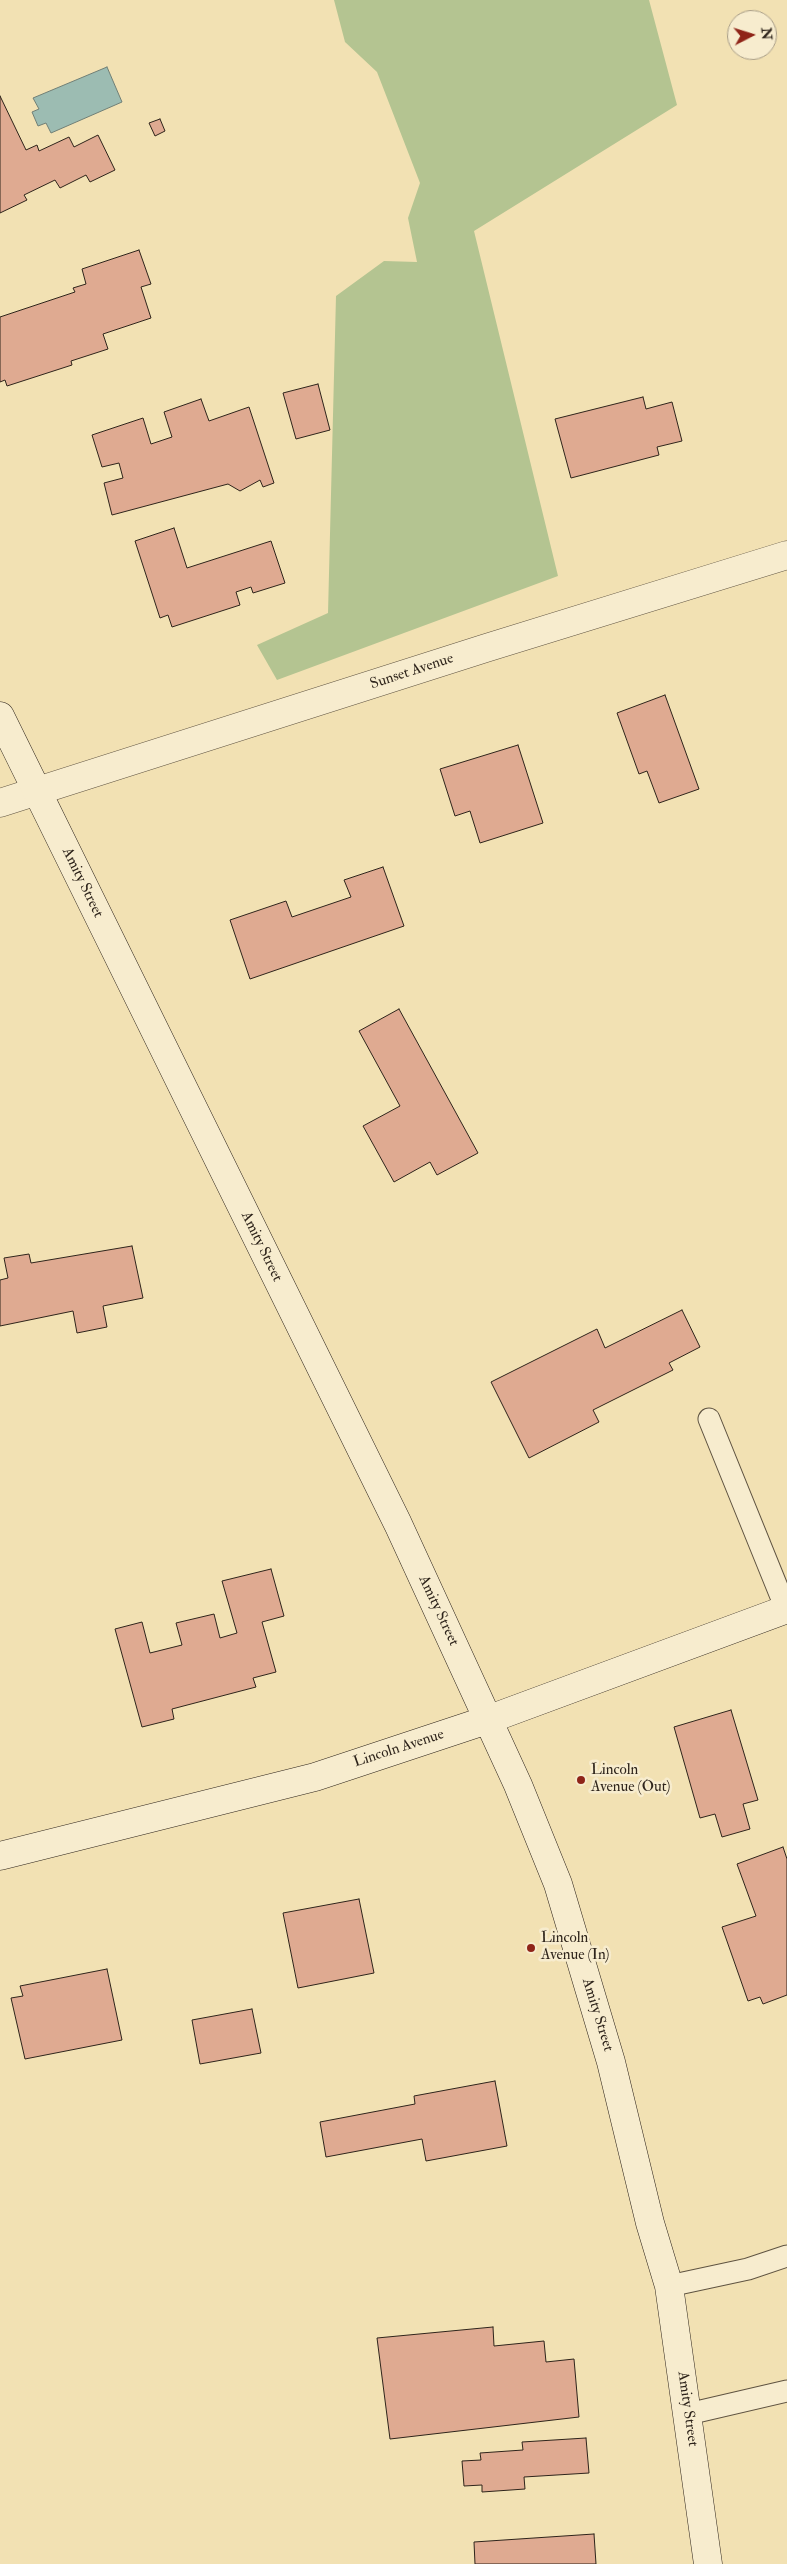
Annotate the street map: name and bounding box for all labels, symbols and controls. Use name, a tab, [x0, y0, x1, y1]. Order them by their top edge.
north arrow	[727, 10, 777, 60]
text: N	[757, 27, 775, 41]
street label: Sunset Avenue	[368, 650, 456, 694]
street label: Amity Street	[57, 845, 107, 921]
street label: Amity Street	[236, 1209, 286, 1285]
street label: Amity Street	[414, 1573, 462, 1649]
street label: Lincoln Avenue	[352, 1726, 446, 1772]
place label: Lincoln Avenue (Out)	[591, 1762, 671, 1797]
marker: Lincoln Avenue (Out)	[575, 1774, 587, 1786]
place label: Lincoln Avenue (In)	[541, 1930, 610, 1965]
marker: Lincoln Avenue (In)	[525, 1942, 537, 1954]
street label: Amity Street	[577, 1976, 617, 2054]
street label: Amity Street	[673, 2370, 701, 2448]

